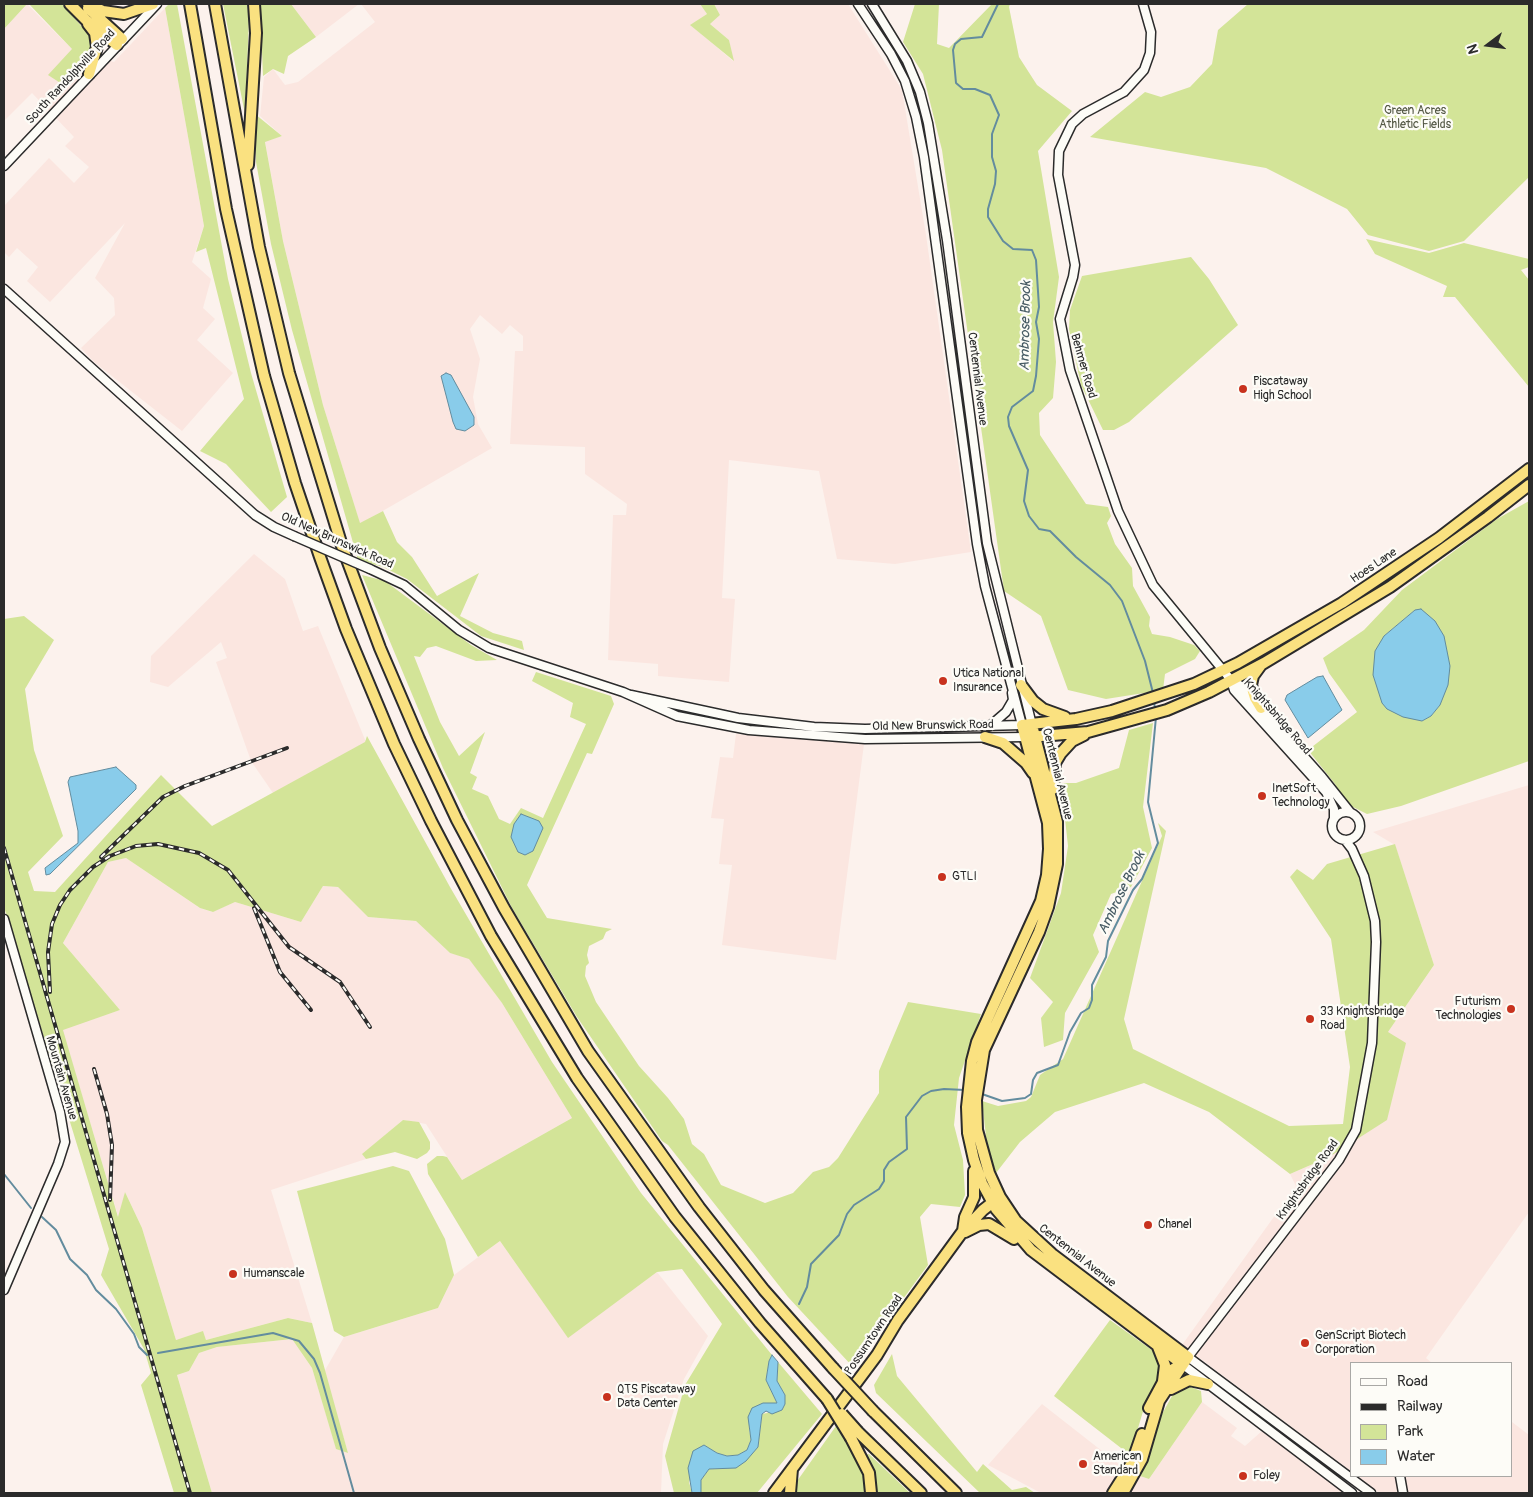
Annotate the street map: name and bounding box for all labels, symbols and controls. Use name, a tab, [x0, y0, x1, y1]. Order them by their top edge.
north arrow	[1463, 20, 1513, 70]
street label: South Randolphville Road	[23, 27, 119, 127]
text: N	[1464, 42, 1482, 56]
park label: Green Acres Athletic Fields	[1379, 104, 1451, 132]
water label: Ambrose Brook	[1017, 281, 1035, 371]
street label: Centennial Avenue	[964, 332, 990, 426]
street label: Behmer Road	[1067, 332, 1099, 400]
place label: Piscataway High School	[1253, 375, 1312, 403]
marker: Piscataway High School	[1237, 383, 1249, 395]
street label: Old New Brunswick Road	[279, 510, 395, 572]
street label: Hoes Lane	[1348, 545, 1400, 587]
place label: Utica National Insurance	[953, 667, 1024, 695]
marker: Utica National Insurance	[937, 675, 949, 687]
street label: Knightsbridge Road	[1240, 676, 1314, 758]
street label: Old New Brunswick Road	[872, 718, 994, 734]
street label: Centennial Avenue	[1039, 727, 1075, 821]
place label: InetSoft Technology	[1272, 782, 1330, 810]
marker: InetSoft Technology	[1256, 790, 1268, 802]
water label: Ambrose Brook	[1095, 849, 1149, 937]
place label: GTLI	[952, 870, 977, 884]
marker: GTLI	[936, 871, 948, 883]
place label: Futurism Technologies	[1435, 995, 1501, 1023]
marker: Futurism Technologies	[1505, 1003, 1517, 1015]
place label: 33 Knightsbridge Road	[1320, 1005, 1404, 1033]
marker: 33 Knightsbridge Road	[1304, 1013, 1316, 1025]
street label: Mountain Avenue	[42, 1034, 80, 1122]
street label: Knightsbridge Road	[1274, 1137, 1342, 1223]
place label: Chanel	[1158, 1218, 1192, 1232]
marker: Chanel	[1142, 1219, 1154, 1231]
street label: Centennial Avenue	[1036, 1221, 1118, 1291]
place label: Humanscale	[243, 1267, 305, 1281]
marker: Humanscale	[227, 1268, 239, 1280]
street label: Possumtown Road	[842, 1292, 906, 1378]
place label: GenScript Biotech Corporation	[1315, 1329, 1406, 1357]
marker: GenScript Biotech Corporation	[1299, 1337, 1311, 1349]
legend	[1350, 1362, 1513, 1477]
text: Road	[1397, 1372, 1428, 1391]
place label: QTS Piscataway Data Center	[617, 1383, 695, 1411]
marker: QTS Piscataway Data Center	[601, 1391, 613, 1403]
text: Railway	[1397, 1397, 1442, 1416]
text: Park	[1397, 1422, 1423, 1441]
text: Water	[1397, 1447, 1435, 1466]
place label: American Standard	[1093, 1450, 1142, 1478]
marker: American Standard	[1077, 1458, 1089, 1470]
place label: Foley	[1253, 1469, 1280, 1483]
marker: Foley	[1237, 1470, 1249, 1482]

